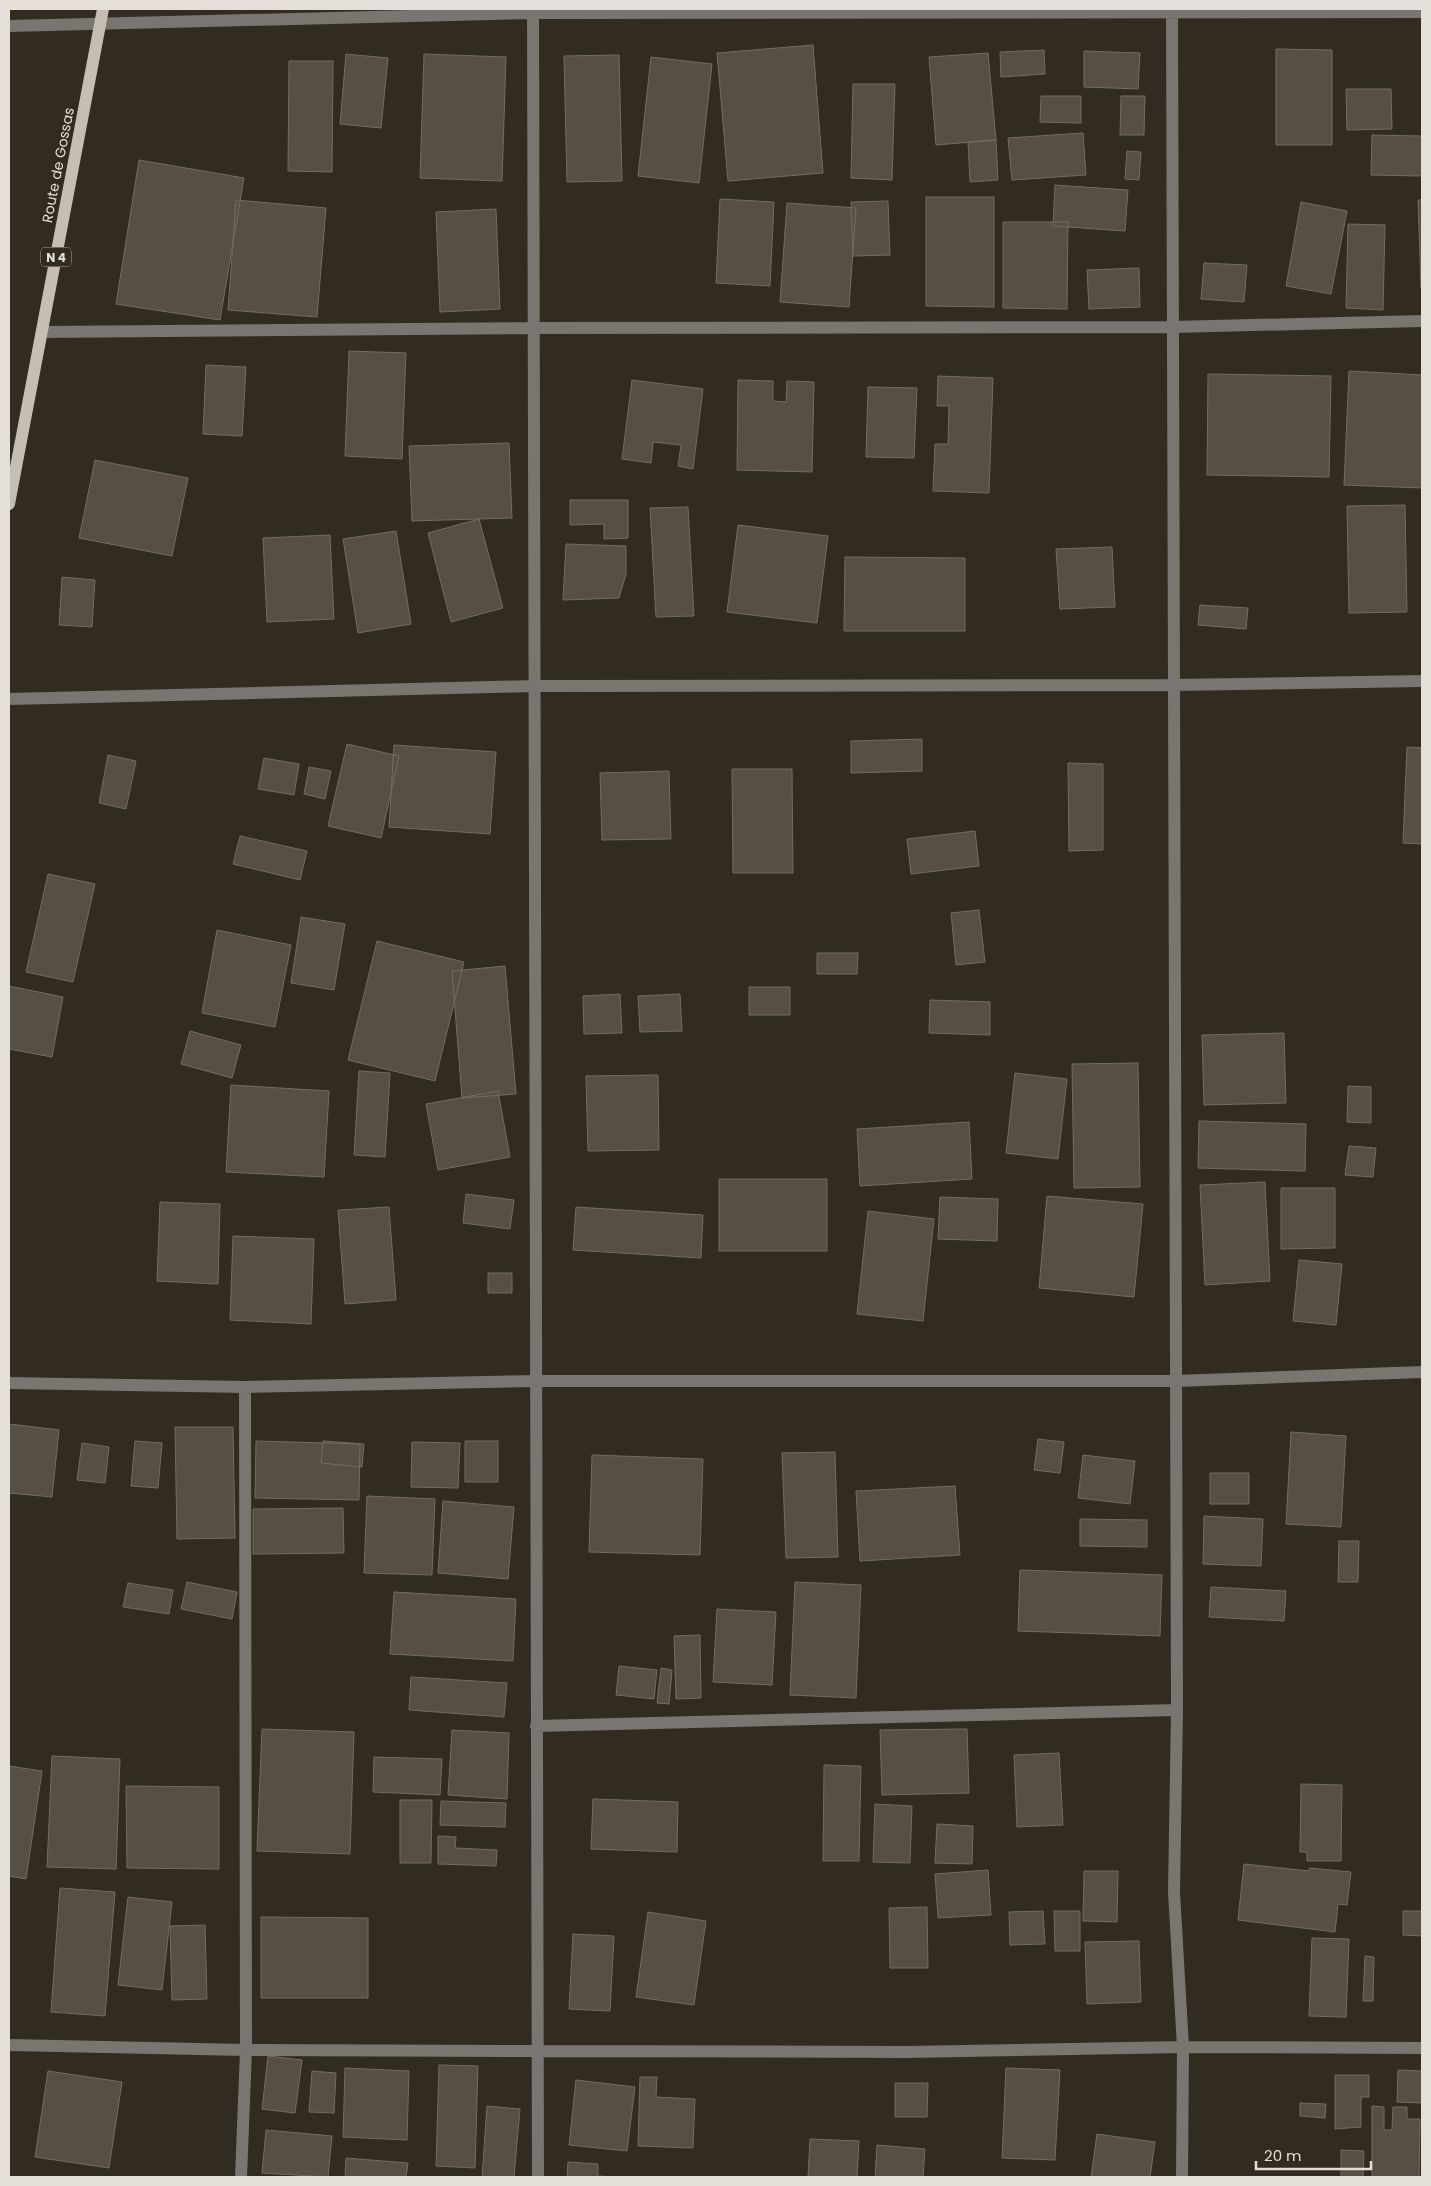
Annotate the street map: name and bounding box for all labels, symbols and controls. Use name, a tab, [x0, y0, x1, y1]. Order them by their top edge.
street label: Route de Gossas	[37, 106, 79, 224]
road number: N 4	[41, 248, 71, 266]
scale bar	[1256, 2138, 1371, 2170]
text: 20 m	[1264, 2145, 1302, 2166]

